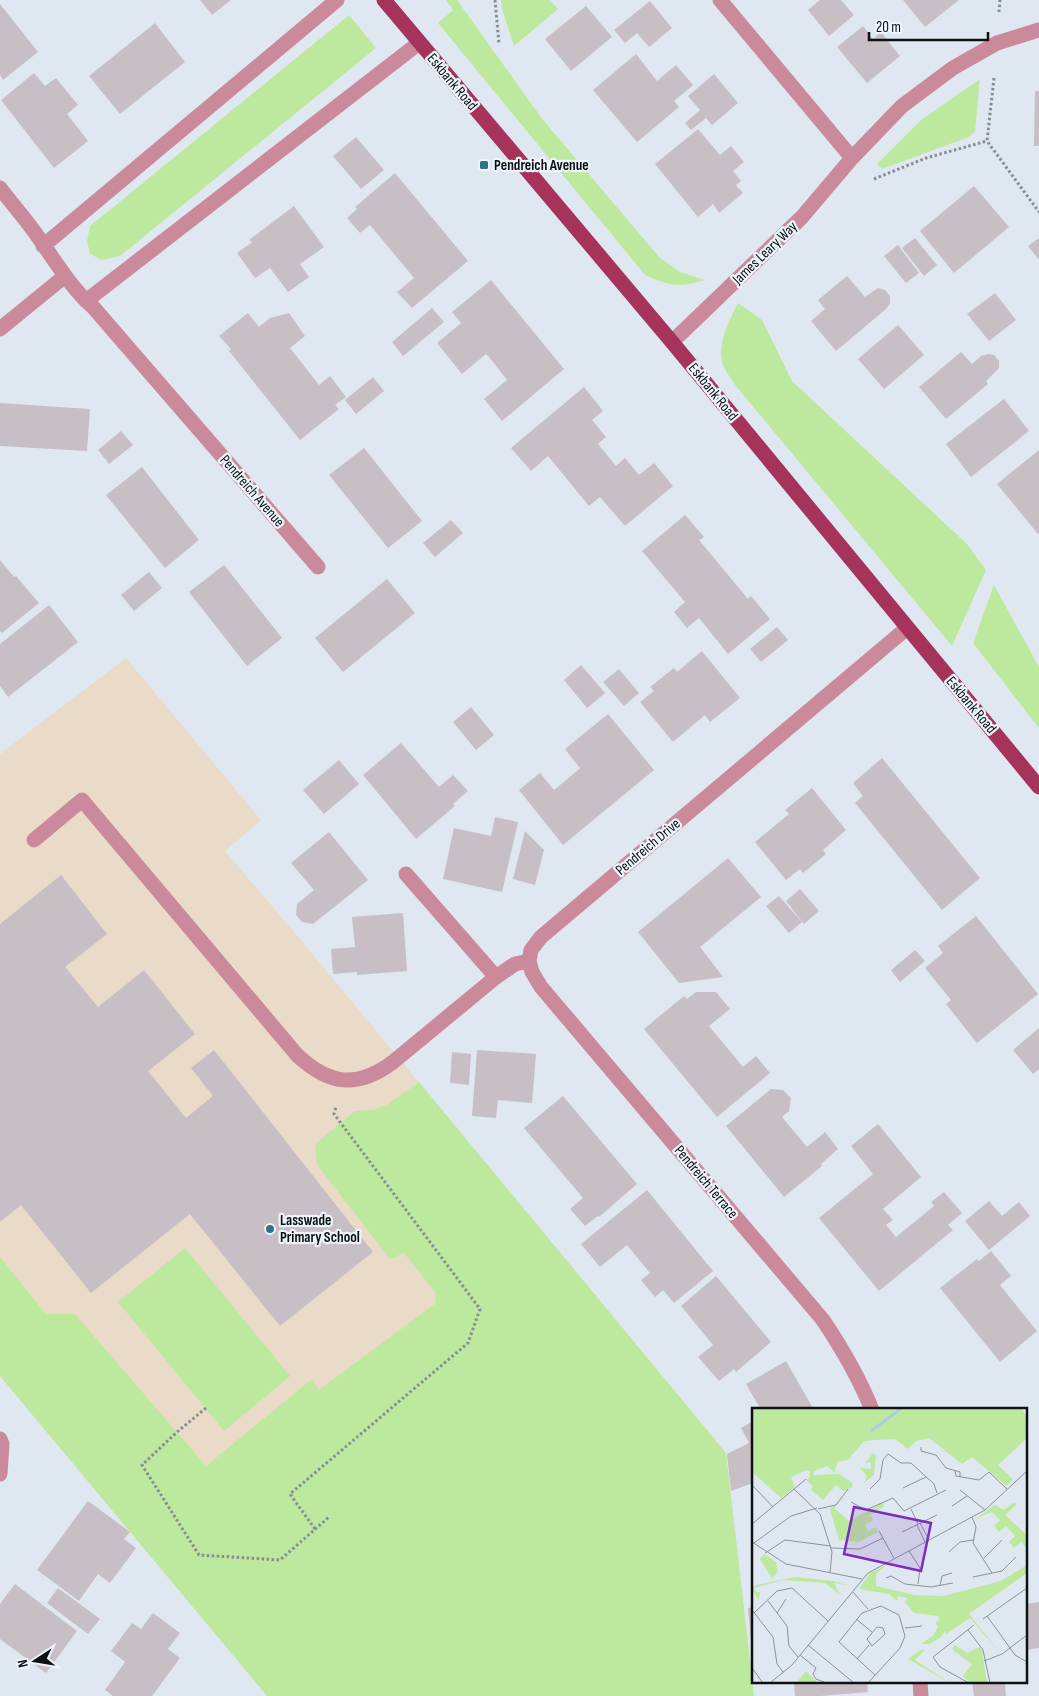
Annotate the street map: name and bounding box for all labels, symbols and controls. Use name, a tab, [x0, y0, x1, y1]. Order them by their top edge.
scale bar	[869, 10, 988, 42]
text: 20 m	[876, 18, 901, 37]
street label: Eskbank Road	[423, 50, 481, 114]
place label: Pendreich Avenue	[494, 156, 589, 175]
marker: Pendreich Avenue	[478, 159, 490, 171]
street label: James Leary Way	[728, 217, 802, 289]
street label: Eskbank Road	[684, 359, 742, 425]
street label: Pendreich Avenue	[216, 451, 288, 531]
street label: Eskbank Road	[942, 673, 1000, 737]
street label: Pendreich Drive	[612, 814, 684, 880]
street label: Pendreich Terrace	[670, 1141, 742, 1223]
place label: Lasswade Primary School	[280, 1211, 360, 1247]
marker: Lasswade Primary School	[264, 1223, 276, 1235]
inset map	[752, 1408, 1026, 1684]
north arrow	[10, 1636, 60, 1686]
text: N	[14, 1658, 32, 1669]

